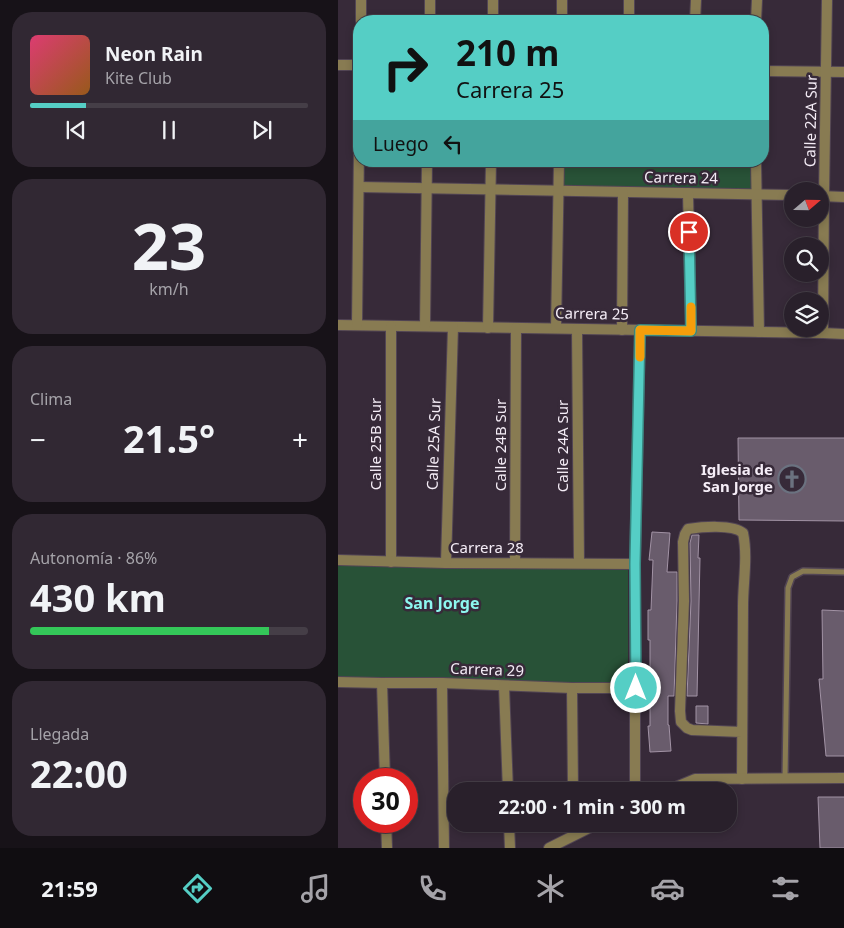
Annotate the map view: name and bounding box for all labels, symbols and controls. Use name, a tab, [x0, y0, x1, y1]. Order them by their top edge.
text: 210 m	[456, 29, 559, 76]
icon: right	[373, 35, 438, 100]
text: Neon Rain	[105, 41, 203, 67]
text: Kite Club	[105, 67, 172, 89]
text: Carrera 25	[456, 74, 564, 104]
street label: Calle 22A Sur	[799, 75, 821, 167]
icon: previous	[62, 116, 90, 144]
icon: pause	[155, 116, 183, 144]
icon: next	[248, 116, 276, 144]
icon: left	[439, 130, 467, 158]
text: Luego	[373, 131, 429, 157]
street label: Carrera 24	[644, 166, 719, 188]
north arrow	[784, 182, 829, 228]
map controls	[784, 182, 829, 337]
text: 23	[132, 201, 206, 289]
pin	[668, 211, 710, 253]
icon: arrive	[675, 218, 703, 246]
button: search	[784, 237, 829, 282]
text: km/h	[149, 278, 189, 300]
button: layers	[784, 292, 829, 337]
street label: Carrera 25	[555, 302, 629, 324]
text: Clima	[30, 388, 72, 410]
street label: Calle 25A Sur	[421, 397, 445, 490]
street label: Calle 25B Sur	[365, 398, 385, 490]
street label: Calle 24B Sur	[490, 399, 510, 491]
street label: Calle 24A Sur	[552, 400, 572, 492]
text: 21.5°	[123, 412, 215, 464]
text: −	[30, 420, 46, 458]
text: +	[292, 420, 308, 458]
place label: Iglesia de San Jorge	[701, 459, 773, 496]
church icon: Iglesia de San Jorge	[777, 464, 807, 494]
street label: Carrera 28	[450, 537, 524, 557]
text: Autonomía · 86%	[30, 547, 157, 569]
text: 430 km	[30, 571, 166, 623]
district label: San Jorge	[405, 592, 479, 614]
street label: Carrera 29	[450, 658, 524, 680]
position arrow	[609, 661, 661, 713]
text: Llegada	[30, 723, 89, 745]
text: 22:00	[30, 747, 128, 799]
speed limit sign: 30	[353, 768, 418, 833]
text: 22:00 · 1 min · 300 m	[498, 794, 686, 820]
icon: directions	[180, 871, 215, 906]
icon: music	[298, 871, 333, 906]
icon: phone	[415, 871, 450, 906]
icon: climate	[533, 871, 568, 906]
icon: car	[650, 871, 685, 906]
icon: filters	[768, 871, 803, 906]
text: 21:59	[41, 873, 98, 903]

